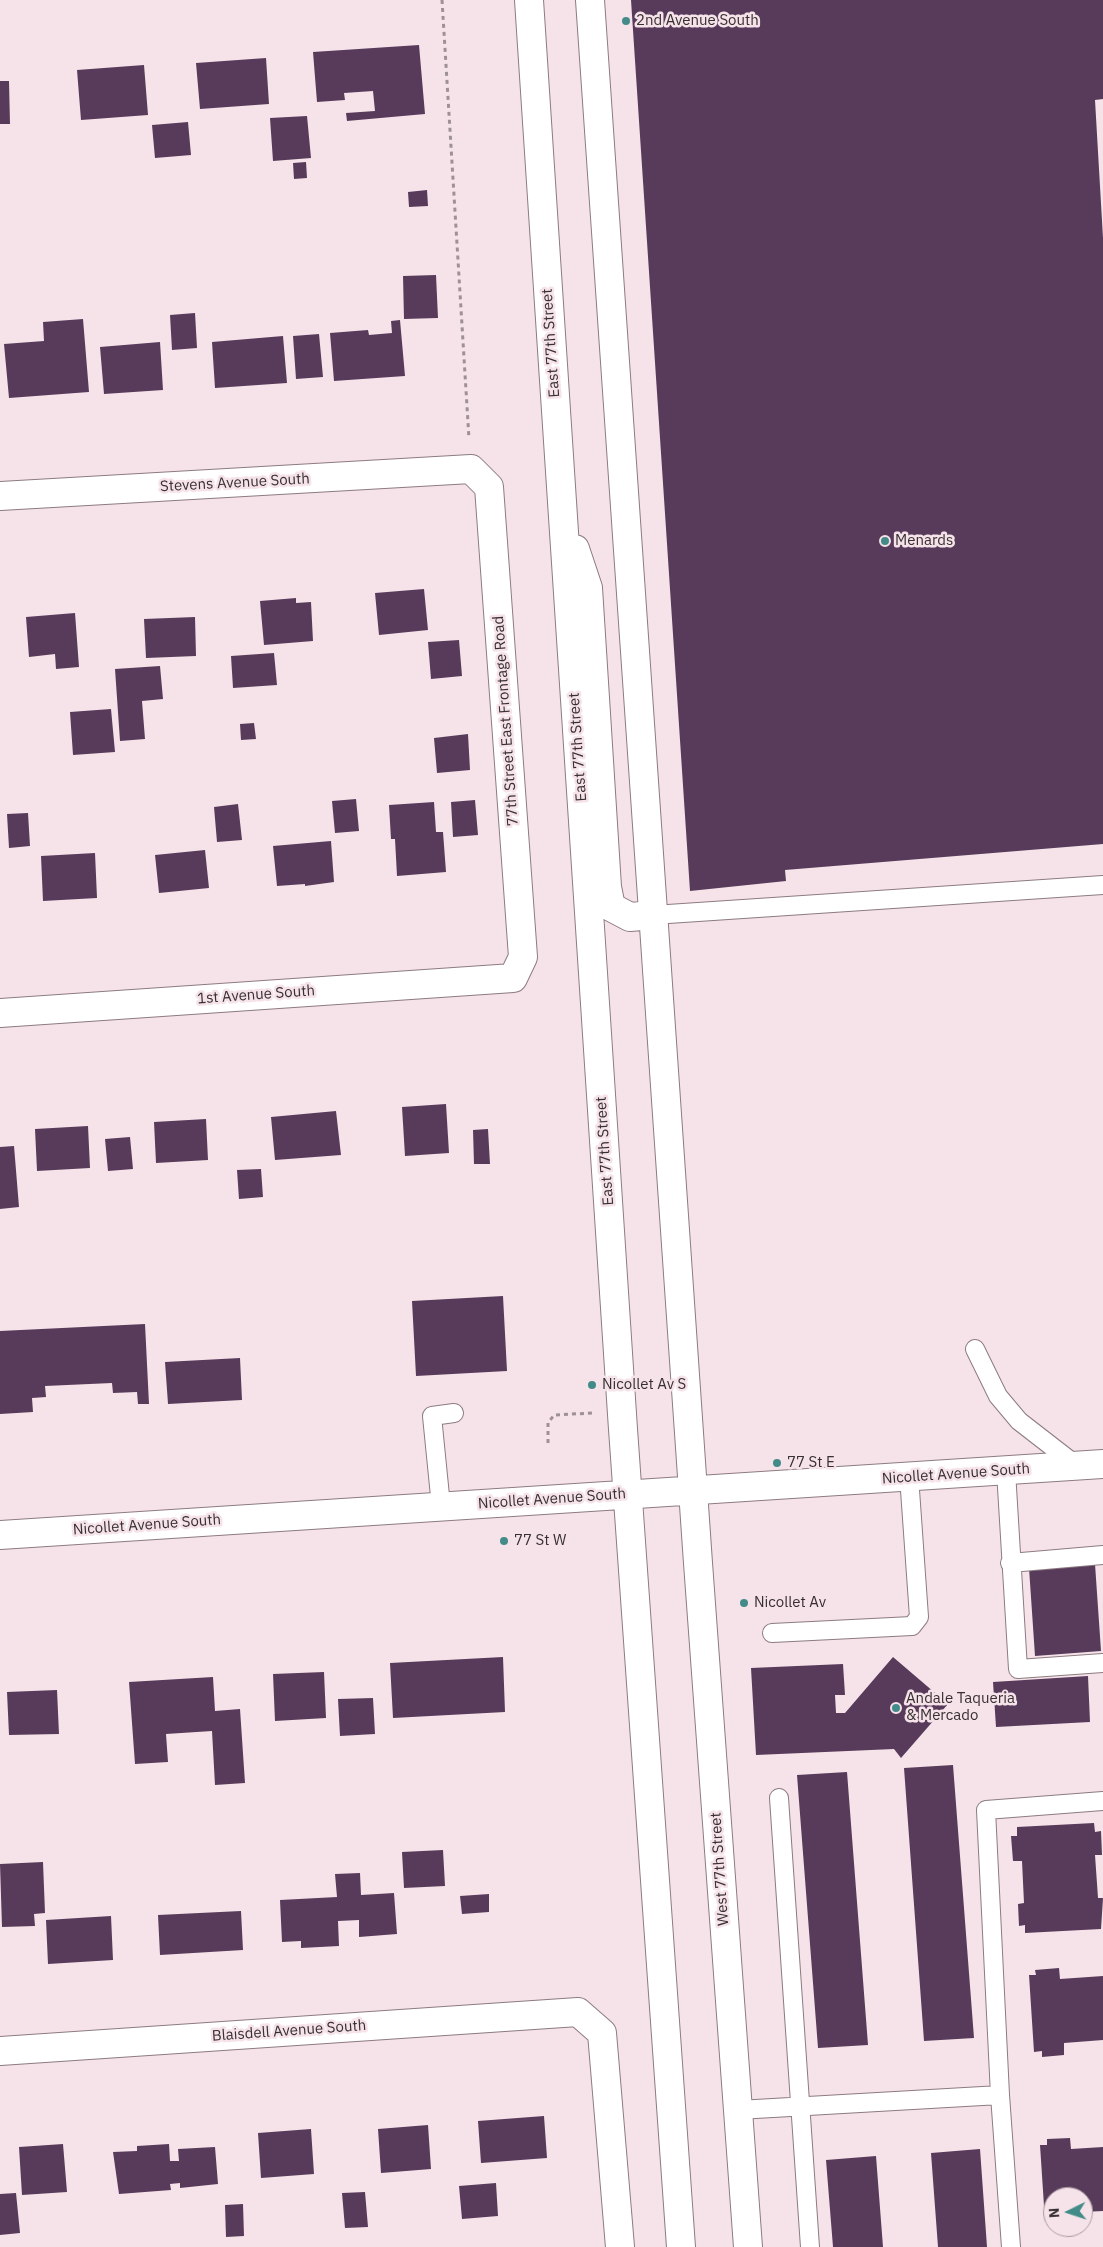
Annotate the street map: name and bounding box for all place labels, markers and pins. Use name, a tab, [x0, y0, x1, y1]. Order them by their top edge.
place label: 2nd Avenue South	[636, 12, 759, 30]
marker: 2nd Avenue South	[620, 15, 632, 27]
place label: Menards	[895, 532, 953, 550]
marker: Menards	[879, 535, 891, 547]
place label: Nicollet Av S	[602, 1376, 686, 1394]
marker: Nicollet Av S	[586, 1379, 598, 1391]
place label: 77 St E	[787, 1454, 835, 1472]
marker: 77 St E	[771, 1457, 783, 1469]
place label: 77 St W	[514, 1532, 566, 1550]
marker: 77 St W	[498, 1535, 510, 1547]
place label: Nicollet Av	[754, 1594, 826, 1612]
marker: Nicollet Av	[738, 1597, 750, 1609]
place label: Andale Taqueria & Mercado	[906, 1690, 1015, 1725]
marker: Andale Taqueria & Mercado	[890, 1702, 902, 1714]

